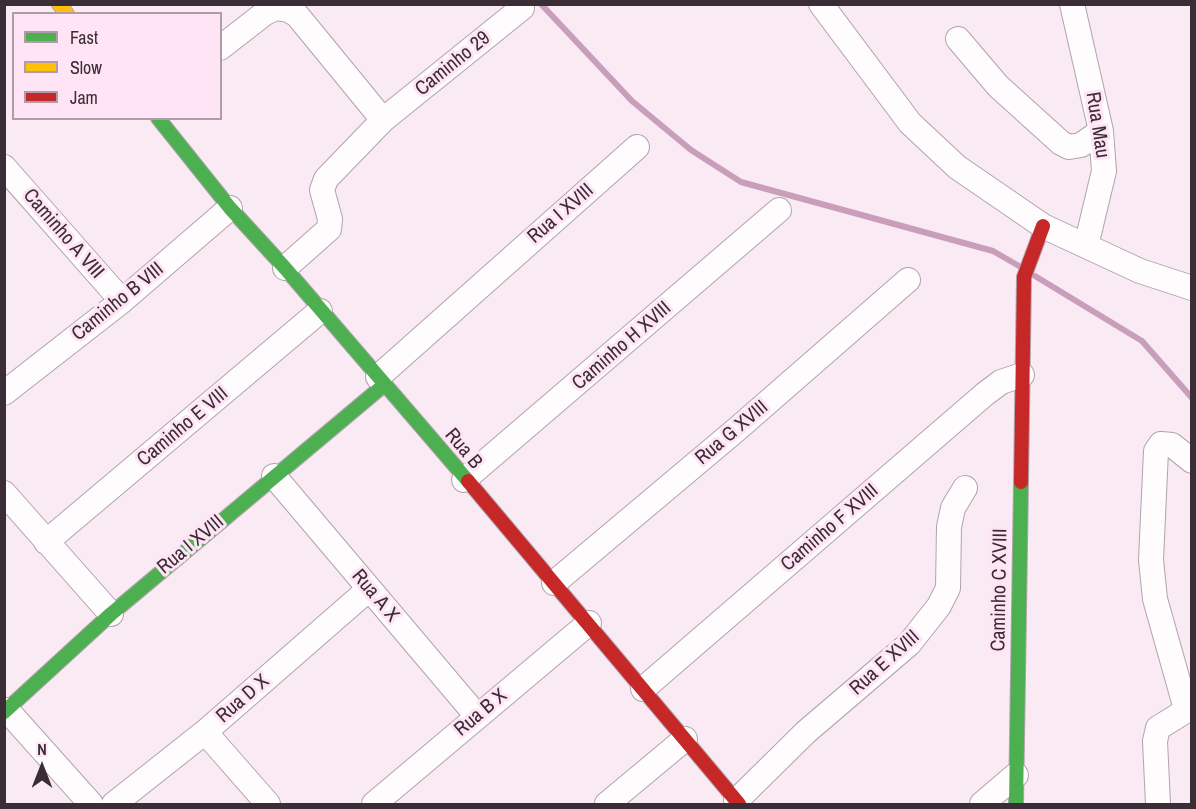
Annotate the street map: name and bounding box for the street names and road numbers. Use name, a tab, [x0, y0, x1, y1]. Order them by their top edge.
street label: Caminho 29	[411, 27, 495, 101]
street label: Rua Mau	[1080, 90, 1114, 160]
street label: Rua I XVIII	[523, 179, 599, 249]
street label: Caminho A VIII	[17, 184, 109, 284]
street label: Caminho B VIII	[67, 258, 169, 346]
street label: Caminho H XVIII	[568, 297, 676, 395]
street label: Caminho E VIII	[133, 382, 233, 472]
street label: Rua G XVIII	[691, 396, 773, 470]
street label: Rua B	[439, 424, 487, 474]
street label: Caminho F XVIII	[776, 479, 884, 577]
street label: Rua I XVIII	[153, 510, 229, 580]
street label: Caminho C XVIII	[987, 528, 1013, 652]
street label: Rua A X	[346, 565, 404, 627]
street label: Rua E XVIII	[845, 625, 925, 701]
street label: Rua D X	[212, 670, 274, 728]
street label: Rua B X	[450, 684, 512, 742]

